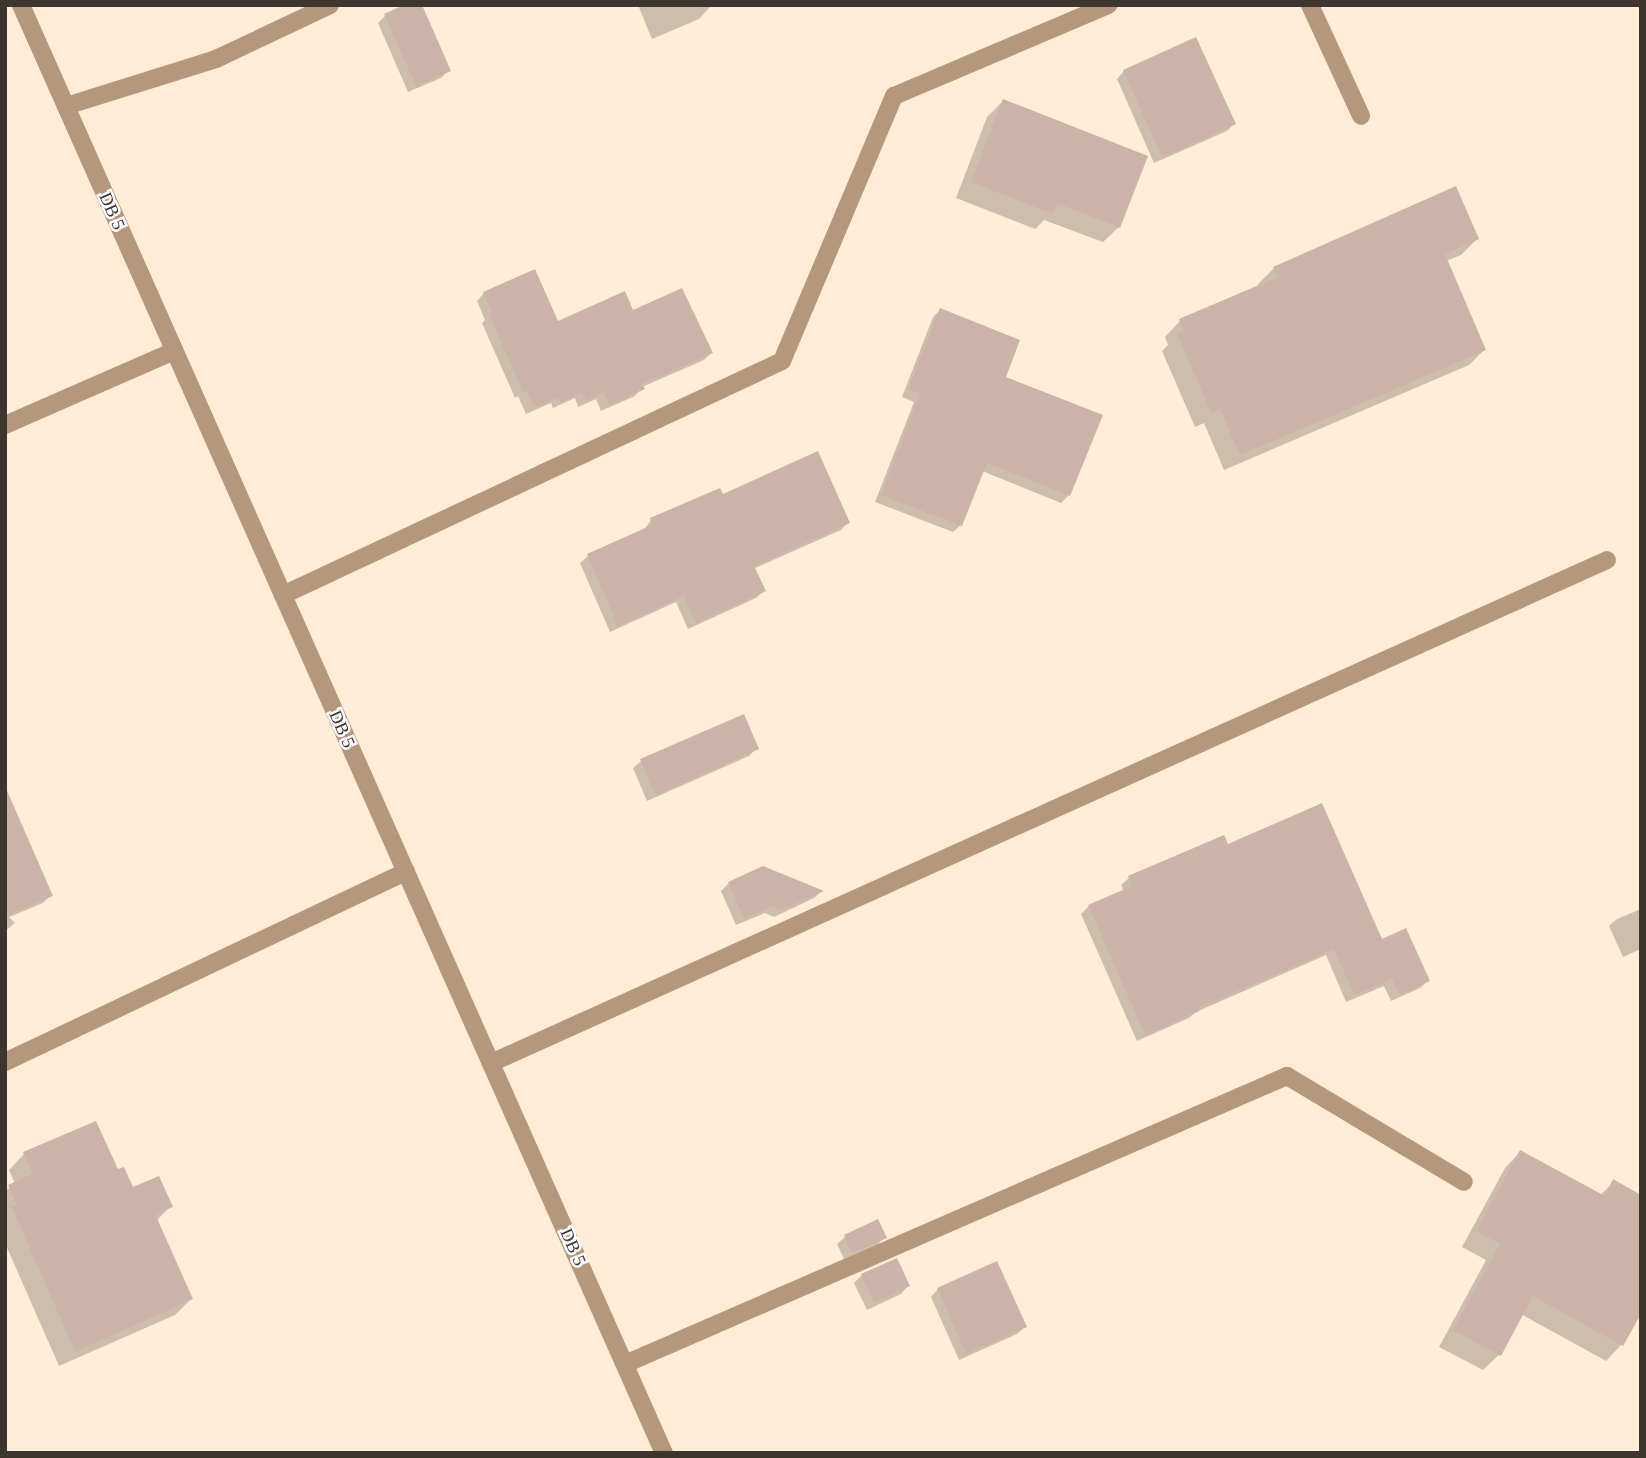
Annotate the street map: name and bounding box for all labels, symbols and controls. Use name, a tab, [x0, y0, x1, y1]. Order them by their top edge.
street label: DB 5	[94, 189, 130, 233]
street label: DB 5	[324, 707, 360, 751]
street label: DB 5	[555, 1225, 591, 1269]

